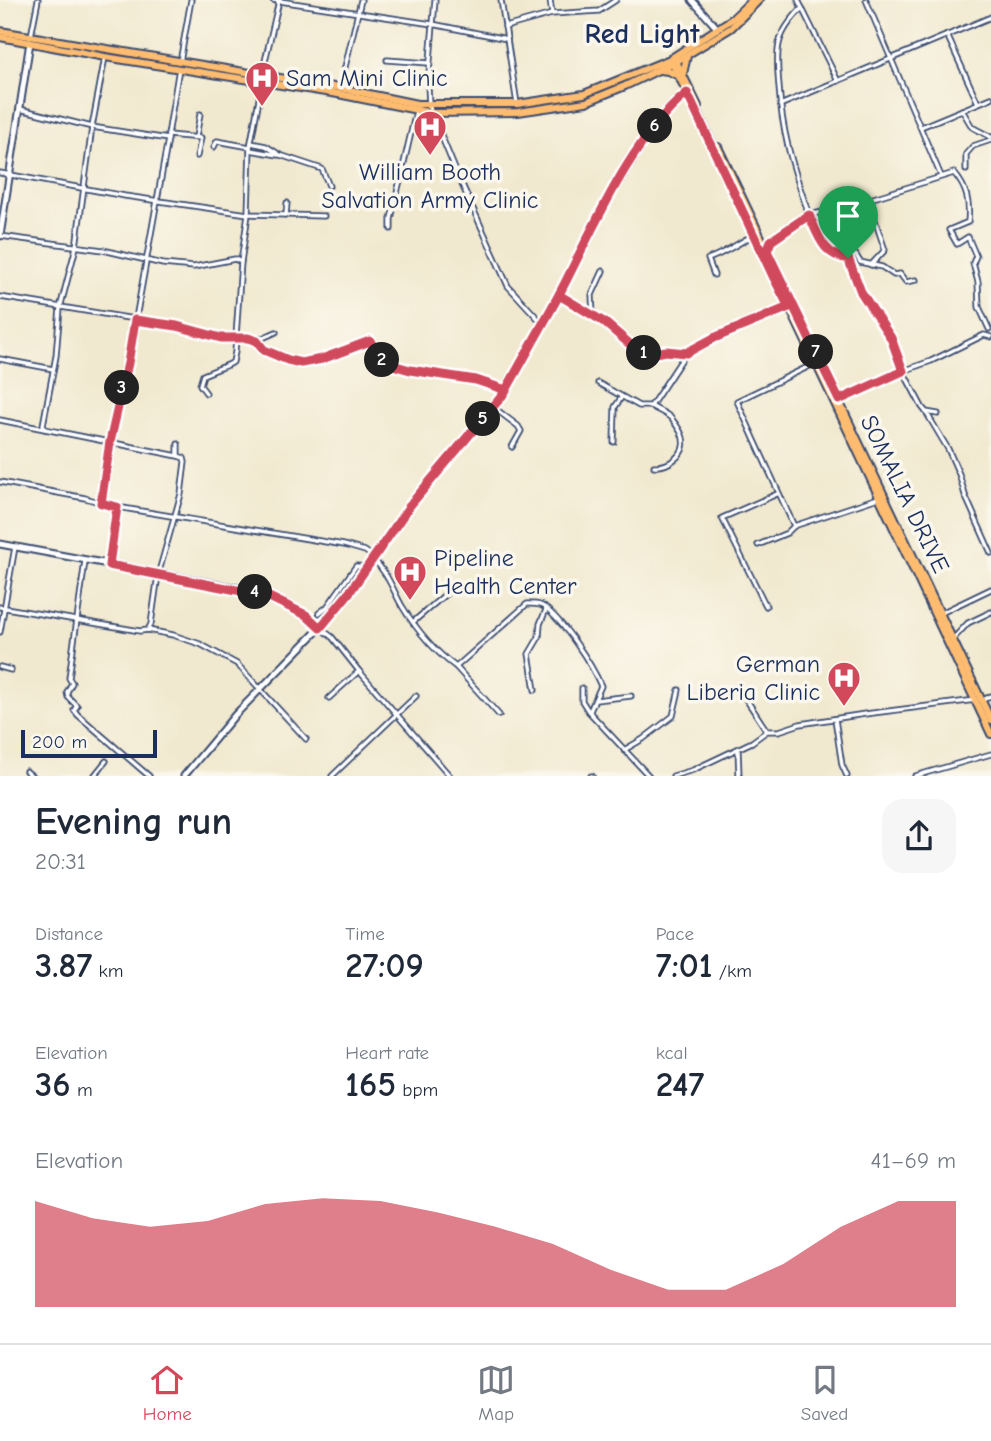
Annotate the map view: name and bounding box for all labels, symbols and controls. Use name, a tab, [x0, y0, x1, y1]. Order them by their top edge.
district label: Red Light	[584, 18, 700, 50]
hospital icon: Sam Mini Clinic	[243, 59, 281, 108]
place label: Sam Mini Clinic	[286, 64, 448, 92]
hospital icon: William Booth Salvation Army Clinic	[411, 108, 449, 157]
pin: 6	[638, 108, 672, 144]
text: 6	[650, 114, 659, 136]
place label: William Booth Salvation Army Clinic	[322, 158, 538, 214]
pin	[818, 186, 878, 258]
icon: arrive	[829, 197, 867, 235]
pin: 7	[798, 334, 834, 370]
pin: 1	[626, 336, 662, 370]
text: 7	[811, 340, 820, 362]
text: 1	[640, 341, 647, 363]
pin: 2	[364, 342, 400, 378]
text: 2	[377, 348, 386, 370]
pin: 3	[104, 370, 140, 406]
text: 3	[117, 376, 126, 398]
pin: 5	[466, 402, 500, 436]
text: 5	[477, 407, 488, 429]
street label: SOMALIA DRIVE	[855, 410, 955, 578]
place label: Pipeline Health Center	[434, 544, 577, 600]
hospital icon: Pipeline Health Center	[391, 553, 429, 602]
pin: 4	[238, 574, 272, 610]
text: 4	[250, 580, 259, 602]
place label: German Liberia Clinic	[687, 650, 820, 706]
hospital icon: German Liberia Clinic	[825, 659, 863, 708]
scale bar	[21, 727, 158, 759]
text: 200 m	[32, 731, 87, 753]
button: share	[882, 799, 956, 873]
text: Evening run	[35, 800, 232, 844]
text: 20:31	[35, 848, 86, 875]
text: Distance	[35, 923, 103, 945]
text: Time	[345, 923, 385, 945]
text: Pace	[656, 923, 694, 945]
text: 3.87	[35, 945, 92, 986]
text: 27:09	[345, 945, 424, 986]
text: 7:01	[656, 945, 712, 986]
text: km	[92, 960, 124, 982]
text: /km	[712, 960, 752, 982]
text: Elevation	[35, 1042, 108, 1064]
text: Heart rate	[345, 1042, 429, 1064]
text: kcal	[656, 1042, 688, 1064]
text: 36	[35, 1064, 71, 1105]
text: 165	[345, 1064, 396, 1105]
text: 247	[656, 1064, 704, 1105]
text: m	[71, 1079, 93, 1101]
text: bpm	[396, 1079, 438, 1101]
text: Elevation	[35, 1147, 123, 1174]
text: 41–69 m	[871, 1147, 956, 1174]
tab: Home	[143, 1361, 192, 1425]
tab: Map	[477, 1361, 515, 1425]
tab: Saved	[801, 1361, 848, 1425]

